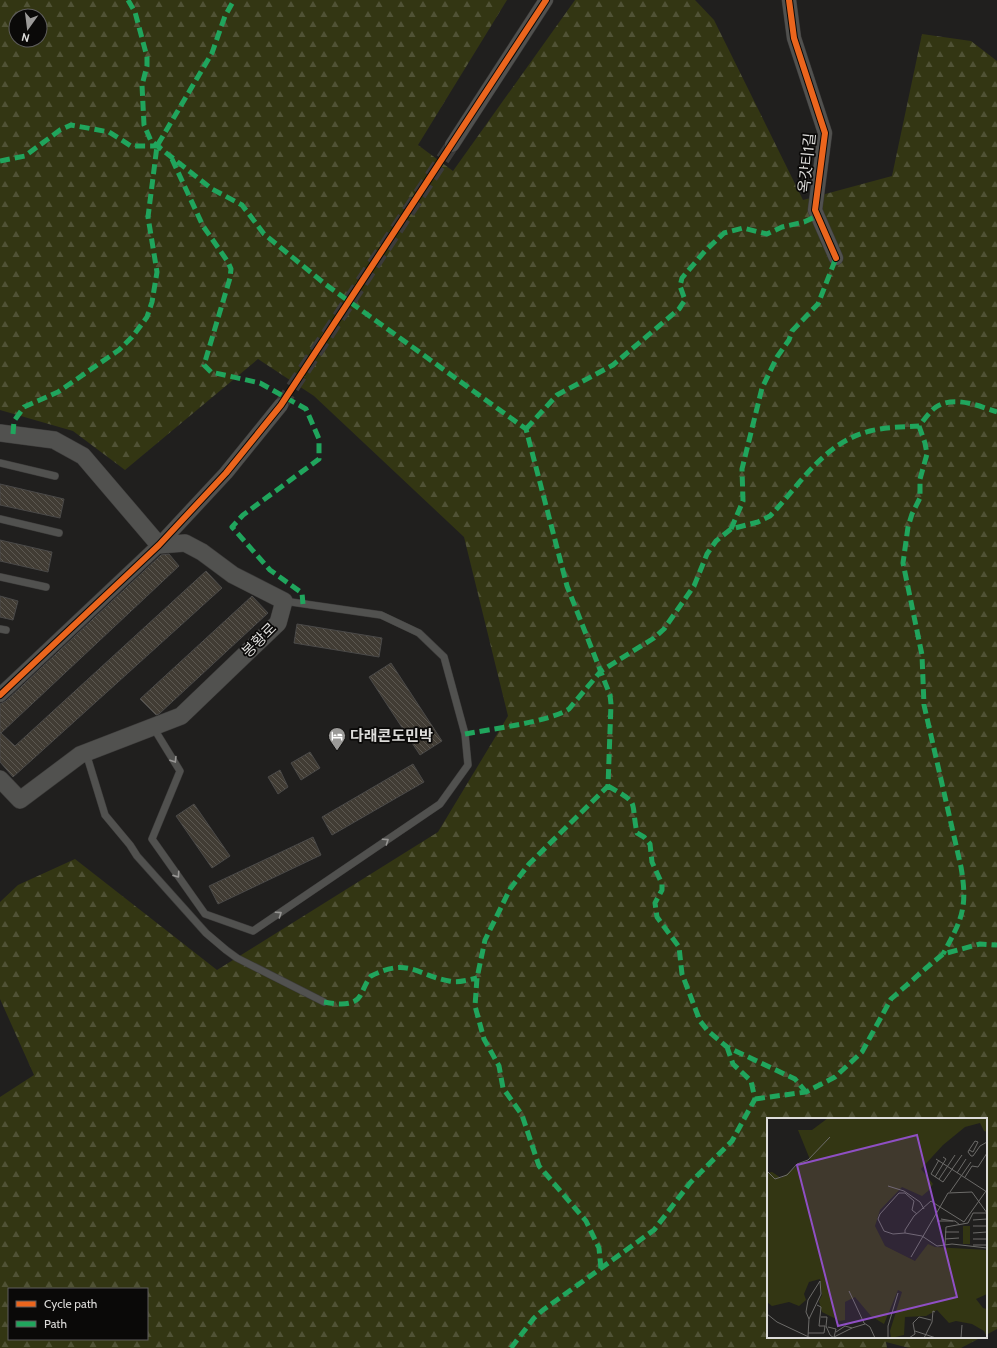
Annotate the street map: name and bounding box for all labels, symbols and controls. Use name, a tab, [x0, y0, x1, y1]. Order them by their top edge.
north arrow	[8, 8, 48, 48]
text: N	[20, 30, 31, 45]
street label: 옥갓티1길	[795, 132, 819, 194]
street label: 봉황로	[238, 619, 280, 661]
hotel icon: 다래콘도민박	[327, 726, 347, 751]
place label: 다래콘도민박	[350, 727, 433, 745]
one-way arrow	[169, 756, 177, 763]
one-way arrow	[382, 838, 389, 846]
one-way arrow	[172, 870, 179, 877]
one-way arrow	[274, 912, 281, 919]
inset map	[767, 1118, 987, 1338]
legend	[8, 1288, 148, 1340]
text: Cycle path	[44, 1296, 97, 1311]
text: Path	[44, 1316, 67, 1331]

